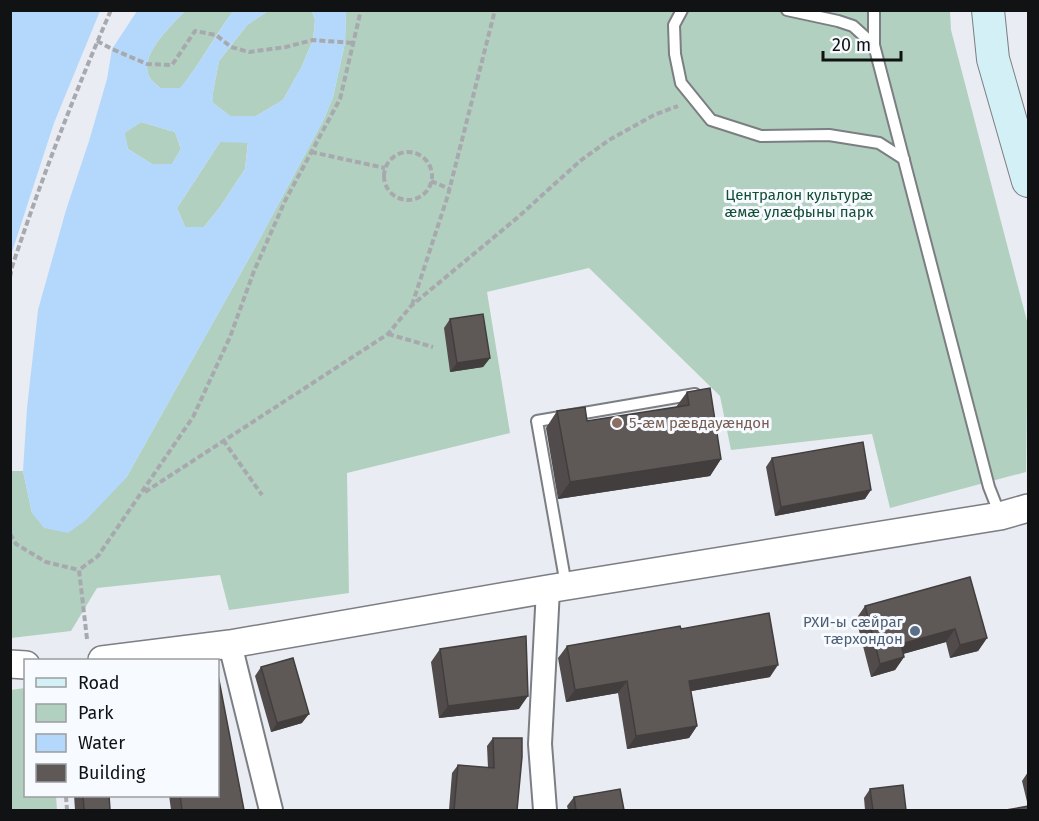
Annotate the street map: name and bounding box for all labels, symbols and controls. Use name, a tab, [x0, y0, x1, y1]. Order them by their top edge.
scale bar	[823, 24, 901, 62]
text: 20 m	[832, 34, 871, 56]
park label: Централон культурæ æмæ улæфыны парк	[725, 186, 874, 221]
place label: 5-æм рӕвдауӕндон	[629, 414, 770, 432]
marker: 5-æм рӕвдауӕндон	[610, 416, 624, 430]
place label: РХИ-ы сæйраг тæрхондон	[803, 613, 904, 648]
marker: РХИ-ы сæйраг тæрхондон	[908, 624, 922, 638]
legend	[24, 659, 219, 797]
text: Road	[78, 672, 120, 694]
text: Park	[78, 702, 114, 724]
text: Water	[78, 732, 125, 754]
text: Building	[78, 762, 146, 784]

